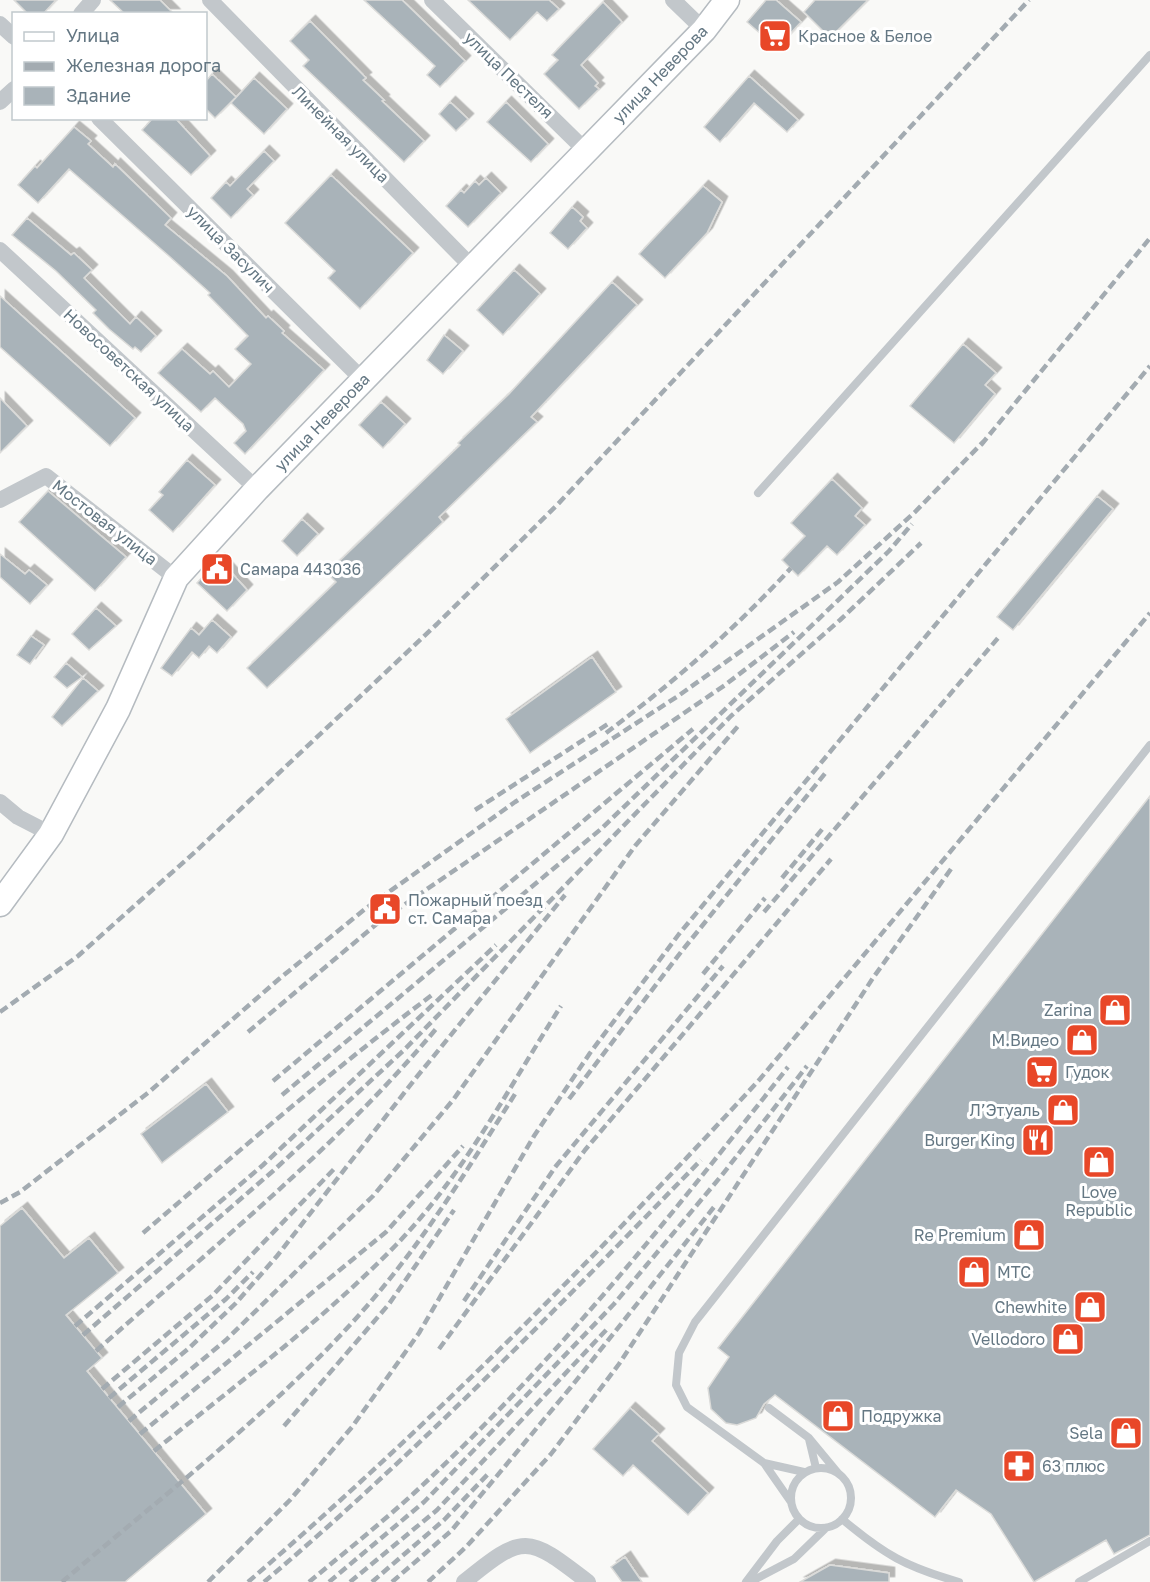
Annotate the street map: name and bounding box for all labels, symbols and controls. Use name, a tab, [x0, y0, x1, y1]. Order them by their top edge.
legend	[12, 12, 207, 120]
supermarket icon: Красное & Белое	[757, 18, 793, 54]
street label: улица Неверова	[608, 21, 712, 127]
text: Улица	[66, 24, 120, 46]
place label: Красное & Белое	[798, 26, 932, 46]
street label: улица Пестеля	[460, 27, 558, 123]
text: Железная дорога	[66, 54, 221, 76]
street label: Линейная улица	[288, 81, 394, 187]
text: Здание	[66, 84, 131, 106]
street label: улица Засулич	[183, 201, 279, 297]
street label: Новосоветская улица	[60, 304, 198, 436]
street label: улица Неверова	[270, 369, 374, 475]
street label: Мостовая улица	[49, 475, 161, 569]
public building icon: Самара 443036	[199, 551, 235, 587]
place label: Самара 443036	[240, 559, 361, 579]
place label: Пожарный поезд ст. Самара	[408, 890, 543, 928]
public building icon: Пожарный поезд ст. Самара	[367, 891, 403, 927]
shop icon: Zarina	[1097, 992, 1133, 1028]
place label: Zarina	[1044, 1000, 1092, 1020]
shop icon: М.Видео	[1064, 1022, 1100, 1058]
place label: М.Видео	[991, 1030, 1059, 1050]
supermarket icon: Гудок	[1024, 1054, 1060, 1090]
place label: Гудок	[1065, 1062, 1110, 1082]
shop icon: Л’Этуаль	[1045, 1092, 1081, 1128]
place label: Л’Этуаль	[969, 1100, 1040, 1120]
restaurant icon: Burger King	[1020, 1122, 1056, 1158]
place label: Burger King	[924, 1130, 1015, 1150]
shop icon: Love Republic	[1081, 1144, 1117, 1180]
place label: Love Republic	[1065, 1182, 1133, 1220]
shop icon: Re Premium	[1011, 1217, 1047, 1253]
place label: Re Premium	[914, 1225, 1006, 1245]
shop icon: МТС	[956, 1254, 992, 1290]
place label: МТС	[997, 1262, 1031, 1282]
shop icon: Chewhite	[1072, 1289, 1108, 1325]
place label: Chewhite	[994, 1297, 1067, 1317]
shop icon: Vellodoro	[1050, 1321, 1086, 1357]
place label: Vellodoro	[971, 1329, 1045, 1349]
shop icon: Подружка	[820, 1398, 856, 1434]
place label: Подружка	[861, 1406, 942, 1426]
shop icon: Sela	[1108, 1415, 1144, 1451]
place label: Sela	[1069, 1423, 1103, 1443]
pharmacy icon: 63 плюс	[1001, 1448, 1037, 1484]
place label: 63 плюс	[1042, 1456, 1105, 1476]

